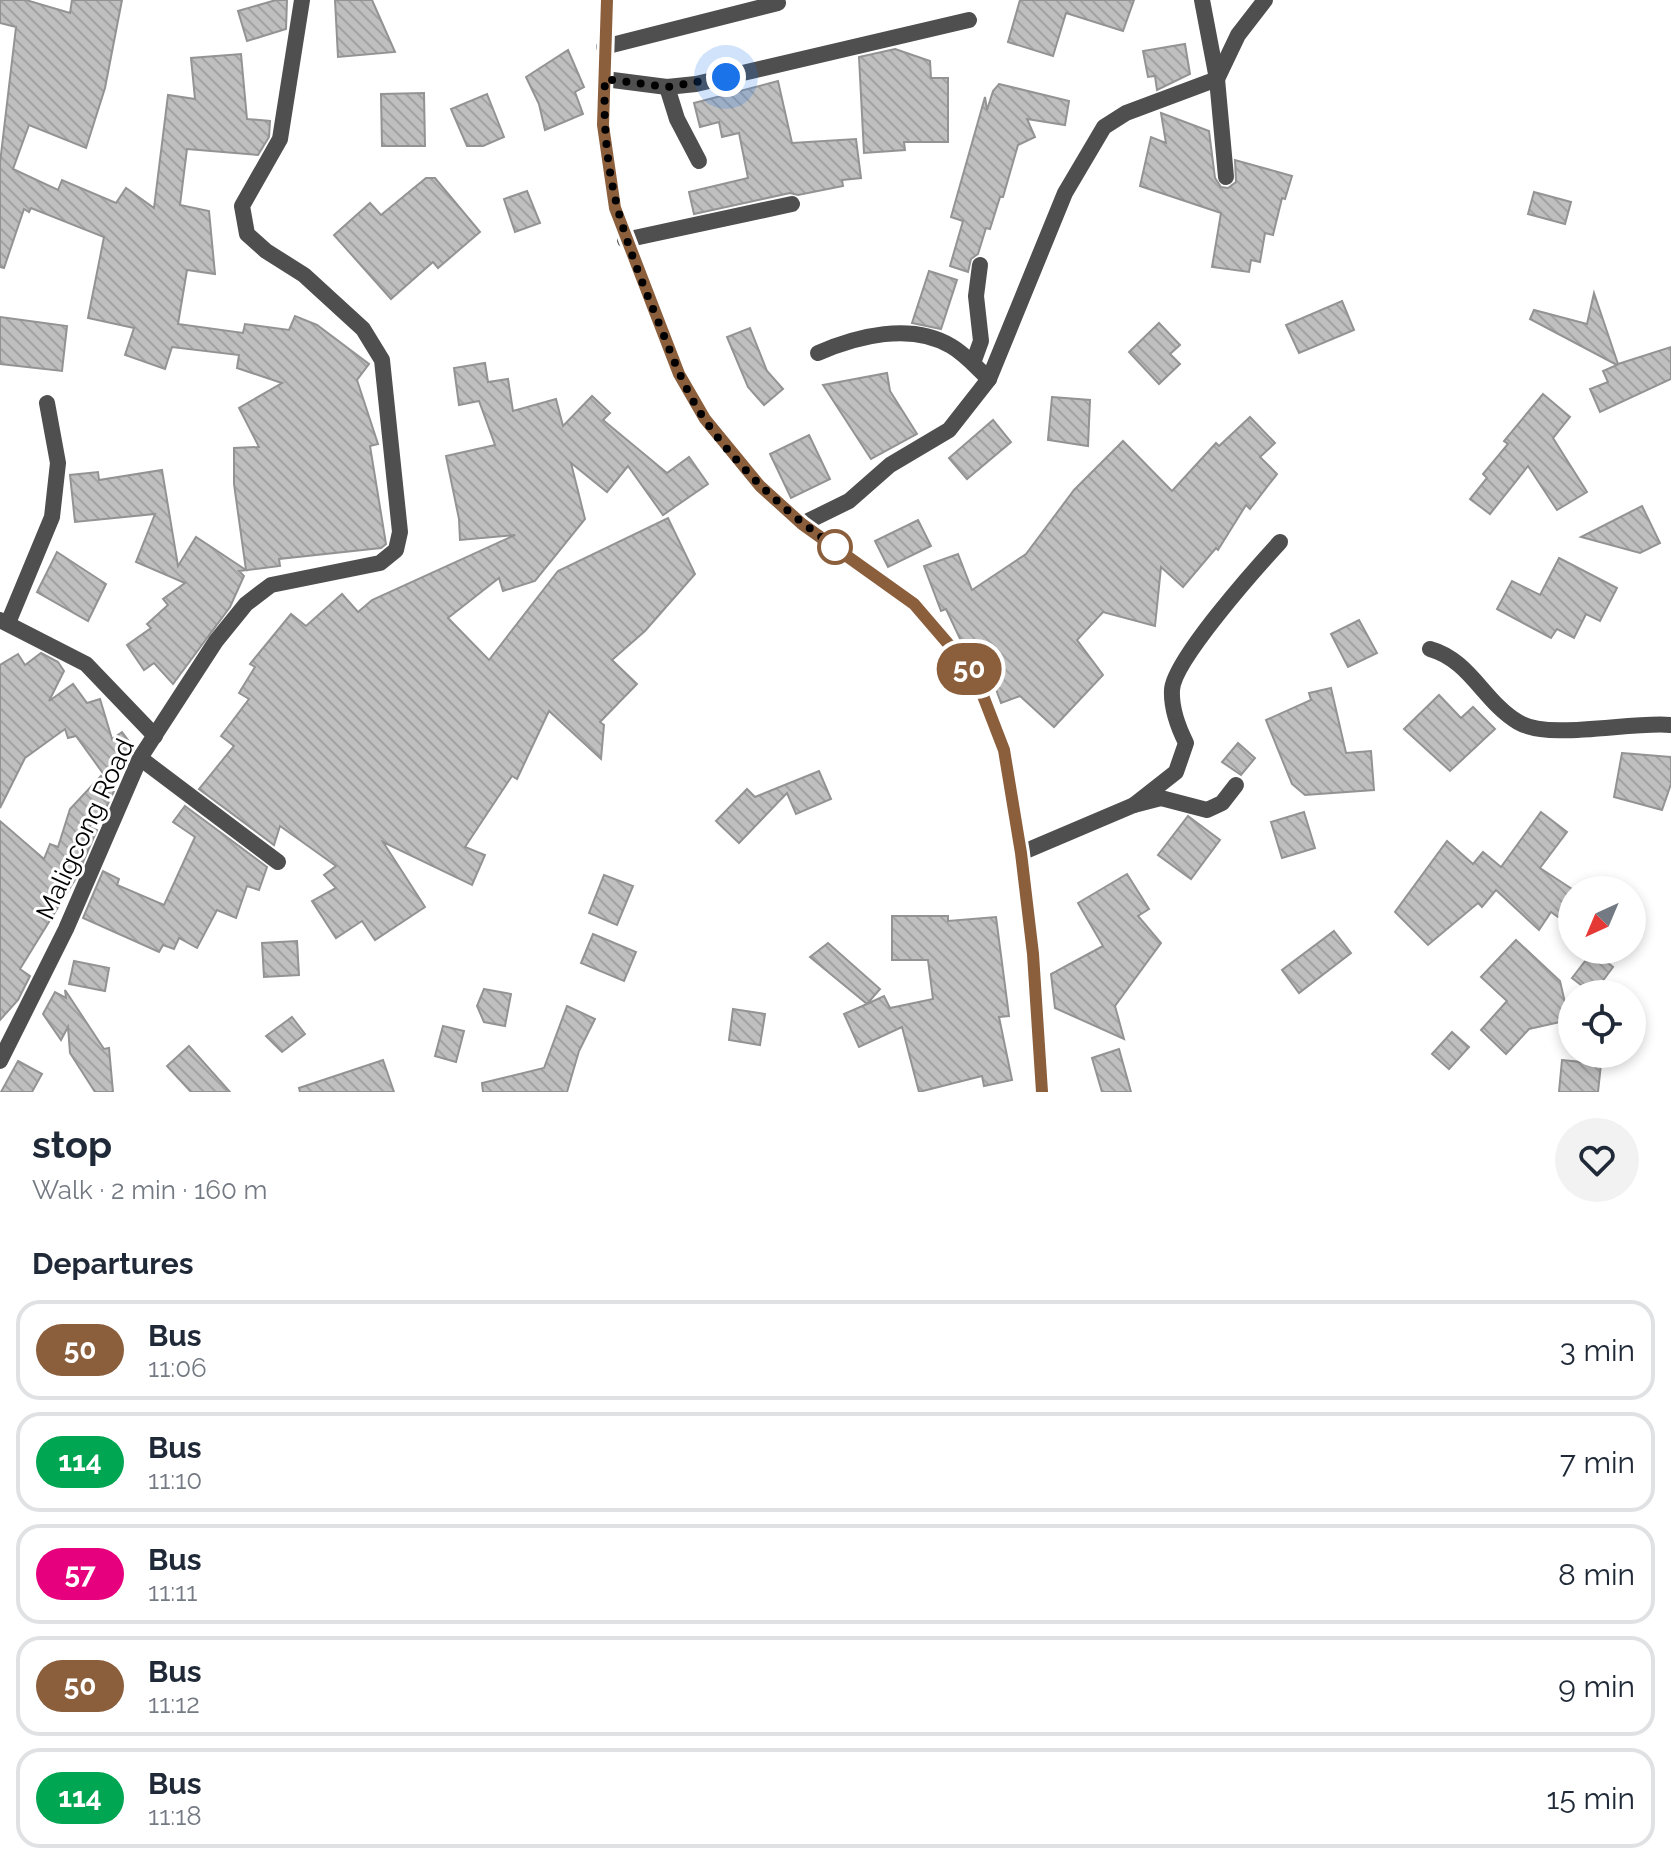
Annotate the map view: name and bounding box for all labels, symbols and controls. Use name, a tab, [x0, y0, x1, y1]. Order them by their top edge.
your location	[706, 57, 746, 97]
unlabelled marker	[818, 530, 852, 564]
line badge: 50	[933, 643, 1005, 695]
text: 50	[953, 652, 985, 685]
street label: Maligcong Road	[30, 734, 140, 924]
north arrow	[1558, 876, 1646, 964]
map controls	[1558, 876, 1646, 1068]
button: locate	[1558, 980, 1646, 1068]
button: heart	[1555, 1118, 1639, 1202]
text: stop	[32, 1122, 112, 1167]
text: Walk · 2 min · 160 m	[32, 1175, 267, 1205]
text: Departures	[32, 1246, 194, 1281]
text: Bus	[148, 1318, 202, 1353]
text: 50	[64, 1333, 96, 1366]
text: 3 min	[1560, 1333, 1635, 1368]
text: 11:06	[148, 1353, 207, 1383]
text: Bus	[148, 1430, 202, 1465]
text: 114	[58, 1445, 102, 1478]
text: 7 min	[1560, 1445, 1635, 1480]
text: 11:10	[148, 1465, 202, 1495]
text: Bus	[148, 1542, 202, 1577]
text: 57	[64, 1557, 96, 1590]
text: 8 min	[1558, 1557, 1635, 1592]
text: 11:11	[148, 1577, 197, 1607]
text: Bus	[148, 1654, 202, 1689]
text: 50	[64, 1669, 96, 1702]
text: 9 min	[1558, 1669, 1635, 1704]
text: 11:12	[148, 1689, 200, 1719]
text: Bus	[148, 1766, 202, 1801]
text: 114	[58, 1781, 102, 1814]
text: 15 min	[1547, 1781, 1635, 1816]
text: 11:18	[148, 1801, 202, 1831]

